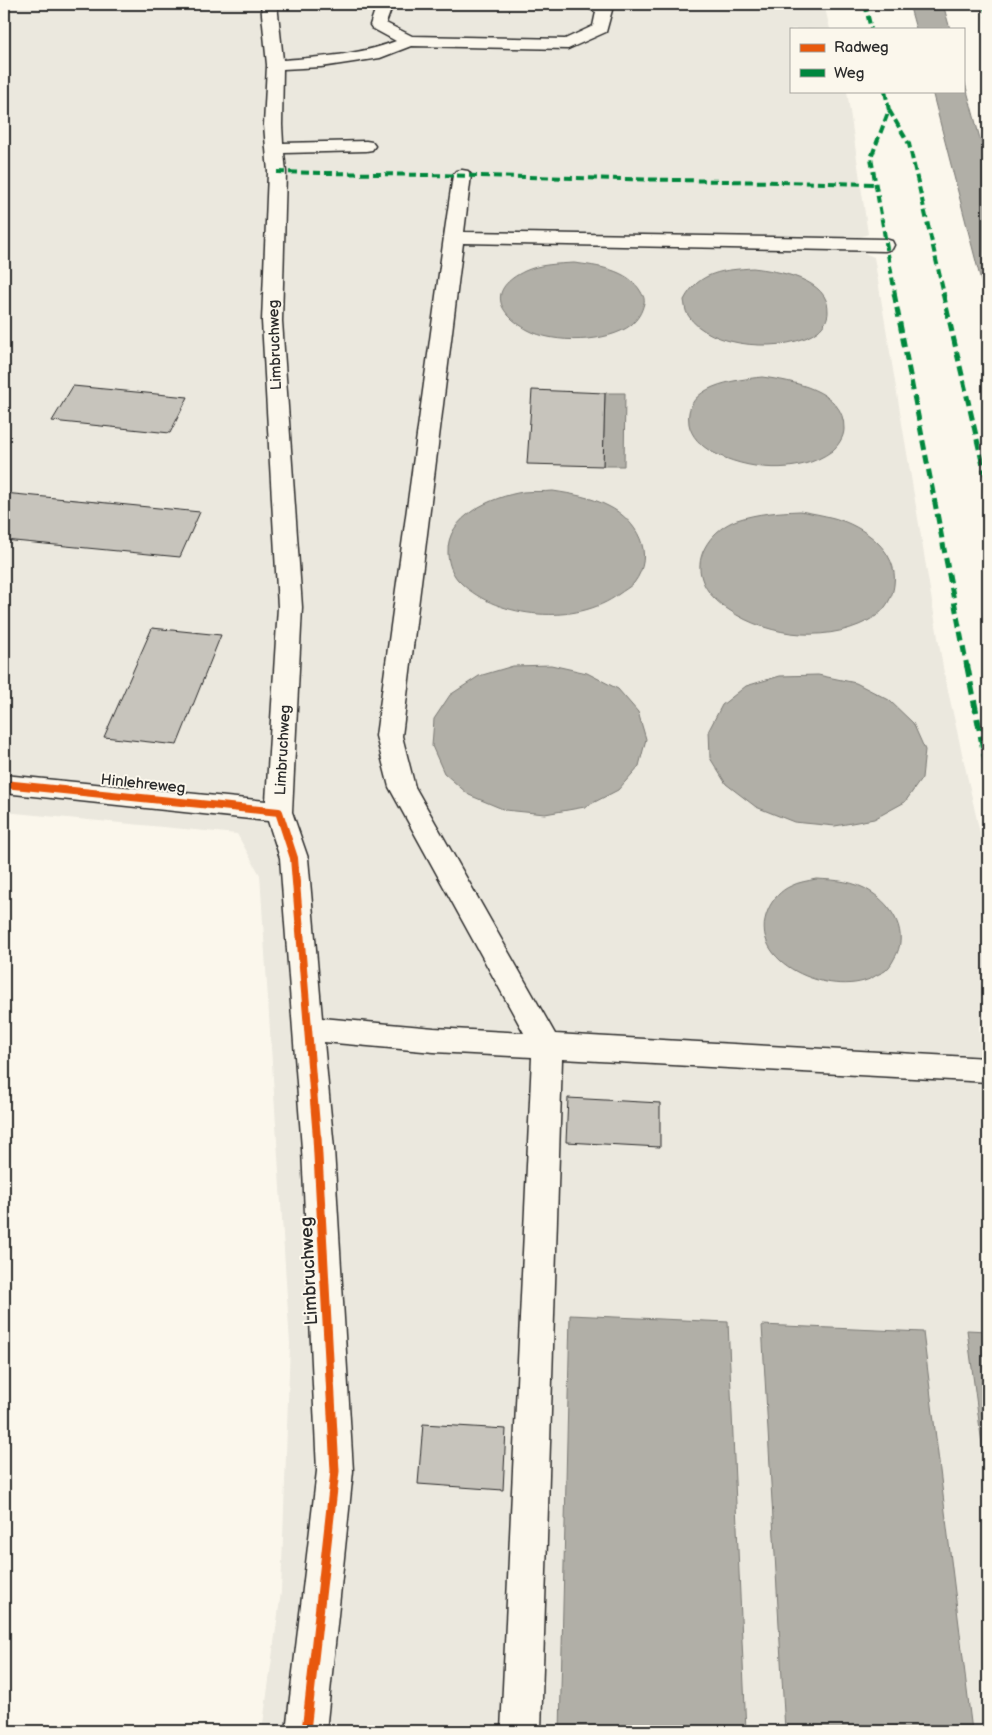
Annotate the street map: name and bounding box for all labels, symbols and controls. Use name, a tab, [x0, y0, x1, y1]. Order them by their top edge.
legend	[790, 28, 964, 92]
text: Radweg	[834, 38, 889, 57]
text: Weg	[834, 64, 864, 83]
street label: Limbruchweg	[264, 299, 286, 391]
street label: Limbruchweg	[271, 704, 295, 796]
street label: Hinlehreweg	[100, 770, 186, 798]
street label: Limbruchweg	[296, 1216, 322, 1326]

